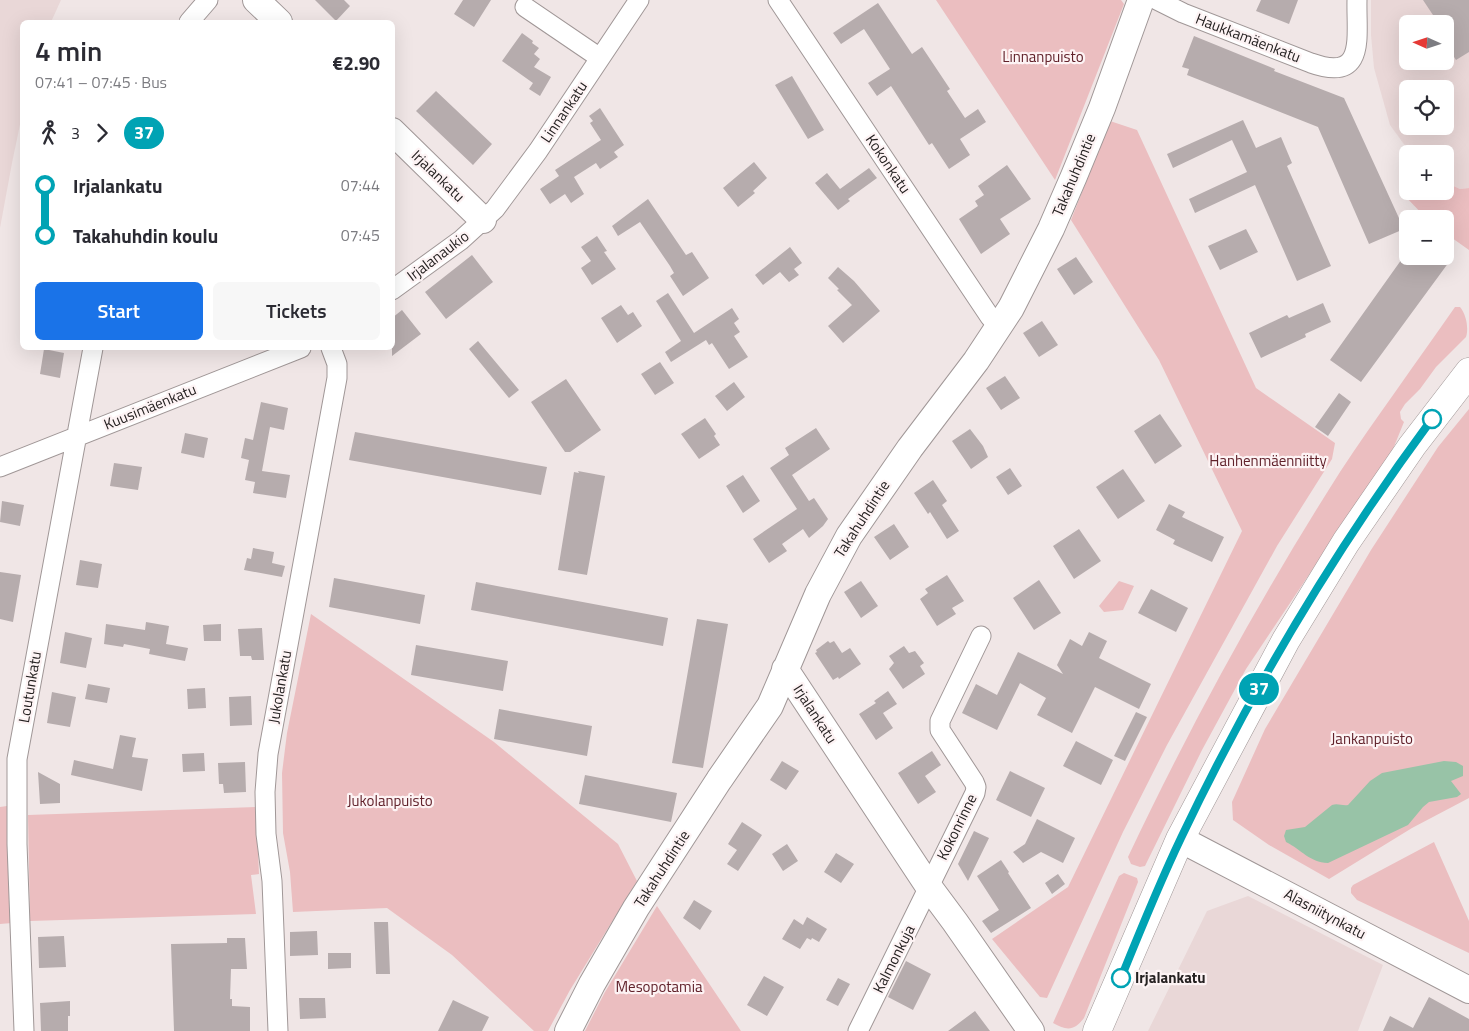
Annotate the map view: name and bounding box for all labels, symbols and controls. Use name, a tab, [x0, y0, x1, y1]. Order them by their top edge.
street label: Haukkamäenkatu	[1192, 7, 1304, 68]
north arrow	[1399, 15, 1454, 70]
map controls	[1399, 15, 1454, 265]
text: 4 min	[35, 29, 102, 72]
park label: Linnanpuisto	[1002, 45, 1084, 68]
text: €2.90	[333, 48, 380, 77]
text: 07:41 – 07:45 · Bus	[35, 70, 167, 94]
street label: Linnankatu	[534, 76, 593, 147]
button: locate	[1399, 80, 1454, 135]
icon: walk	[35, 119, 63, 147]
icon: forward	[88, 119, 116, 147]
text: 37	[134, 119, 154, 146]
text: 3	[71, 121, 80, 145]
street label: Kokonkatu	[860, 129, 917, 198]
street label: Takahuhdintie	[1046, 130, 1101, 220]
street label: Irjalankatu	[406, 144, 470, 207]
button: +	[1399, 145, 1454, 200]
text: Irjalankatu	[73, 171, 162, 200]
text: 07:44	[341, 173, 380, 197]
button: −	[1399, 210, 1454, 265]
text: Takahuhdin koulu	[73, 221, 218, 250]
text: 07:45	[341, 223, 380, 247]
street label: Irjalanaukio	[402, 225, 474, 287]
button: Start	[35, 282, 203, 340]
button: Tickets	[213, 282, 380, 340]
street label: Kuusimäenkatu	[100, 377, 200, 436]
unlabelled marker	[1422, 409, 1442, 429]
park label: Hanhenmäenniitty	[1209, 449, 1327, 472]
street label: Takahuhdintie	[828, 475, 895, 562]
street label: Jukolankatu	[262, 648, 297, 725]
street label: Loutunkatu	[12, 649, 47, 724]
line badge: 37	[1236, 673, 1282, 705]
text: 37	[1249, 675, 1269, 702]
street label: Irjalankatu	[788, 680, 843, 748]
park label: Jankanpuisto	[1331, 727, 1413, 750]
park label: Jukolanpuisto	[347, 789, 433, 812]
street label: Kokonrinne	[931, 790, 983, 864]
street label: Takahuhdintie	[628, 825, 695, 912]
street label: Alasniitynkatu	[1280, 882, 1370, 945]
street label: Kalmonkuja	[867, 920, 921, 997]
place label: Irjalankatu	[1135, 966, 1206, 989]
marker: Irjalankatu	[1111, 968, 1131, 988]
park label: Mesopotamia	[616, 975, 703, 998]

